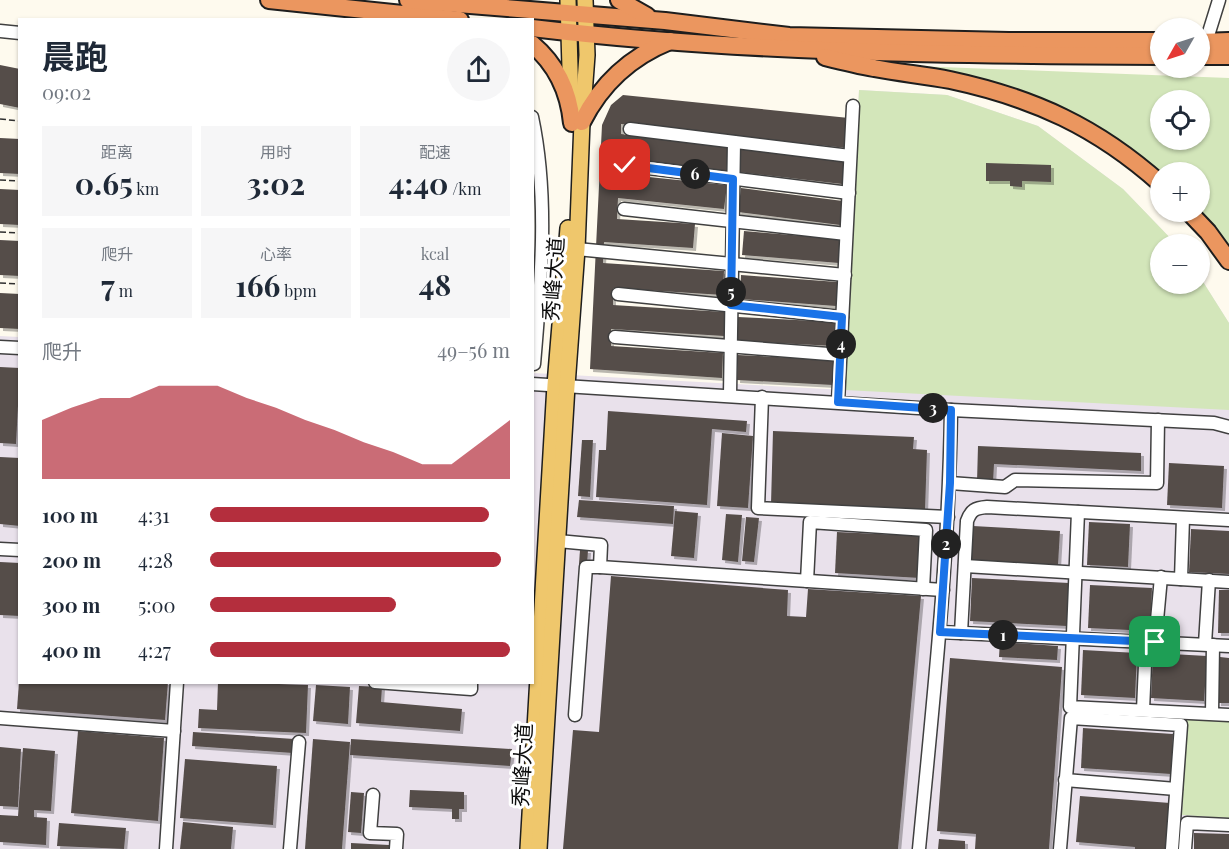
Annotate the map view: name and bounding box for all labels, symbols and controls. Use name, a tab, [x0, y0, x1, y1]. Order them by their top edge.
north arrow	[1150, 18, 1210, 78]
map controls	[1150, 18, 1210, 294]
text: 晨跑	[42, 33, 108, 77]
button: share	[447, 38, 510, 101]
text: 09:02	[42, 78, 91, 105]
button: locate	[1150, 90, 1210, 150]
pin	[599, 139, 650, 190]
text: 距离	[101, 141, 133, 162]
text: 用时	[260, 141, 292, 162]
text: 配速	[419, 141, 451, 162]
icon: check	[608, 148, 641, 181]
pin: 6	[680, 159, 710, 189]
button: +	[1150, 162, 1210, 222]
text: 0.65	[75, 163, 133, 203]
text: 3:02	[247, 163, 305, 203]
text: 4:40	[389, 163, 448, 203]
text: 6	[691, 163, 699, 184]
text: km	[133, 178, 159, 199]
text: /km	[448, 178, 481, 199]
button: −	[1150, 234, 1210, 294]
street label: 秀峰大道	[535, 236, 569, 322]
text: 爬升	[101, 243, 133, 264]
text: 心率	[260, 243, 292, 264]
text: kcal	[421, 243, 449, 264]
text: 48	[419, 264, 451, 304]
text: 7	[101, 265, 115, 305]
text: 166	[235, 265, 280, 305]
pin: 5	[716, 277, 746, 307]
text: m	[115, 280, 133, 301]
text: bpm	[280, 280, 317, 301]
text: 5	[727, 281, 735, 302]
pin: 4	[826, 329, 856, 359]
text: 4	[837, 333, 845, 354]
text: 49–56 m	[437, 336, 510, 363]
text: 爬升	[42, 337, 82, 364]
pin: 3	[918, 393, 948, 423]
text: 3	[929, 397, 937, 418]
text: 100 m	[42, 501, 98, 528]
text: 4:31	[138, 501, 170, 528]
pin: 2	[931, 529, 961, 559]
text: 2	[942, 533, 950, 554]
text: 200 m	[42, 546, 101, 573]
text: 4:28	[138, 546, 173, 573]
text: 300 m	[42, 591, 100, 618]
text: 5:00	[138, 591, 176, 618]
pin	[1129, 616, 1180, 667]
pin: 1	[988, 620, 1018, 650]
text: 1	[1000, 624, 1006, 645]
icon: arrive	[1138, 625, 1171, 658]
text: 400 m	[42, 636, 101, 663]
text: 4:27	[138, 636, 171, 663]
street label: 秀峰大道	[505, 722, 537, 808]

